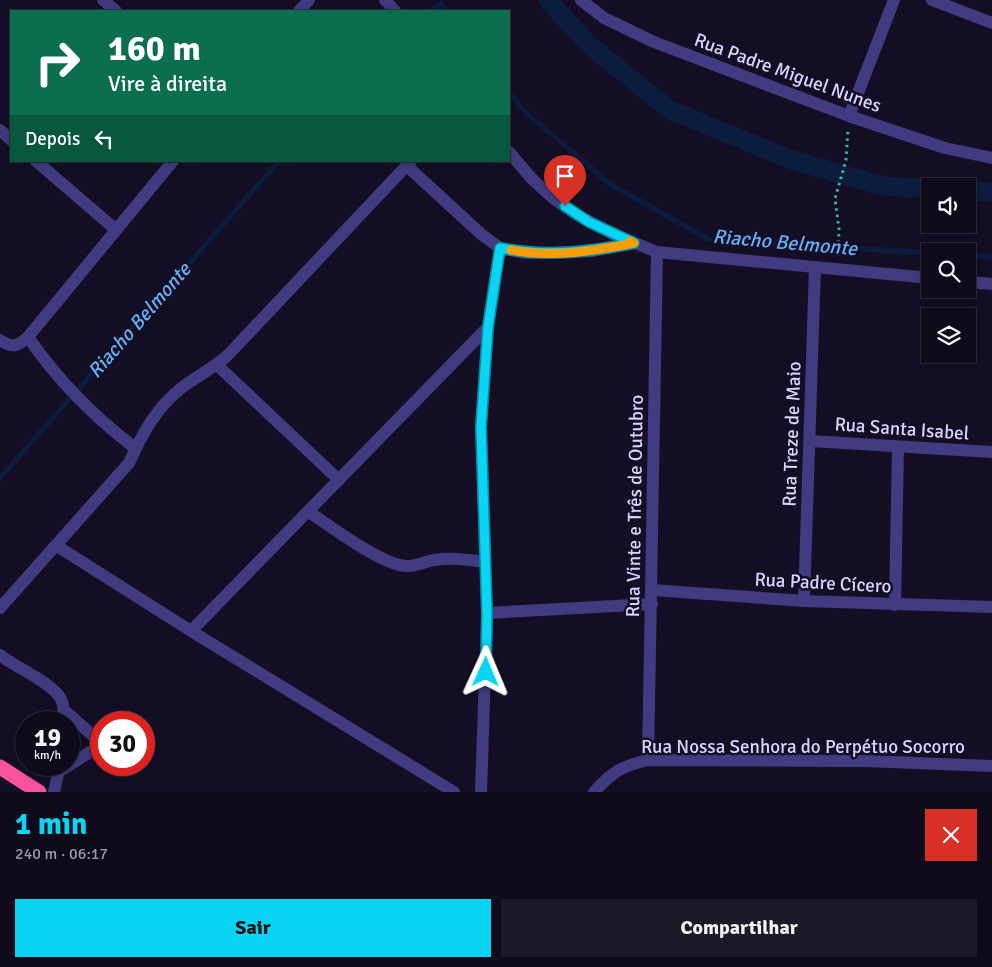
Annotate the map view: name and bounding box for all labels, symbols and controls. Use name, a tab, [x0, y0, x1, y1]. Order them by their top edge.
text: 160 m	[108, 27, 201, 70]
street label: Rua Padre Miguel Nunes	[691, 28, 884, 118]
icon: right	[25, 30, 90, 95]
text: Vire à direita	[108, 70, 227, 97]
icon: left	[90, 125, 118, 153]
text: Depois	[25, 127, 80, 151]
pin	[544, 155, 586, 206]
icon: arrive	[551, 162, 579, 190]
map controls	[921, 178, 976, 363]
button: sound	[921, 178, 976, 233]
water label: Riacho Belmonte	[712, 224, 859, 261]
button: search	[921, 243, 976, 298]
water label: Riacho Belmonte	[82, 257, 197, 383]
button: layers	[921, 308, 976, 363]
street label: Rua Treze de Maio	[777, 361, 807, 507]
street label: Rua Vinte e Três de Outubro	[621, 394, 649, 618]
street label: Rua Santa Isabel	[834, 412, 970, 446]
street label: Rua Padre Cícero	[754, 567, 892, 599]
position arrow	[459, 645, 511, 697]
speed limit sign: 30	[90, 711, 155, 776]
text: 19	[34, 722, 61, 753]
street label: Rua Nossa Senhora do Perpétuo Socorro	[641, 735, 965, 759]
text: km/h	[34, 748, 61, 763]
text: 1 min	[15, 806, 87, 843]
button: close	[925, 809, 977, 861]
text: 240 m · 06:17	[15, 844, 108, 864]
button: Sair	[15, 899, 491, 957]
button: Compartilhar	[501, 899, 977, 957]

